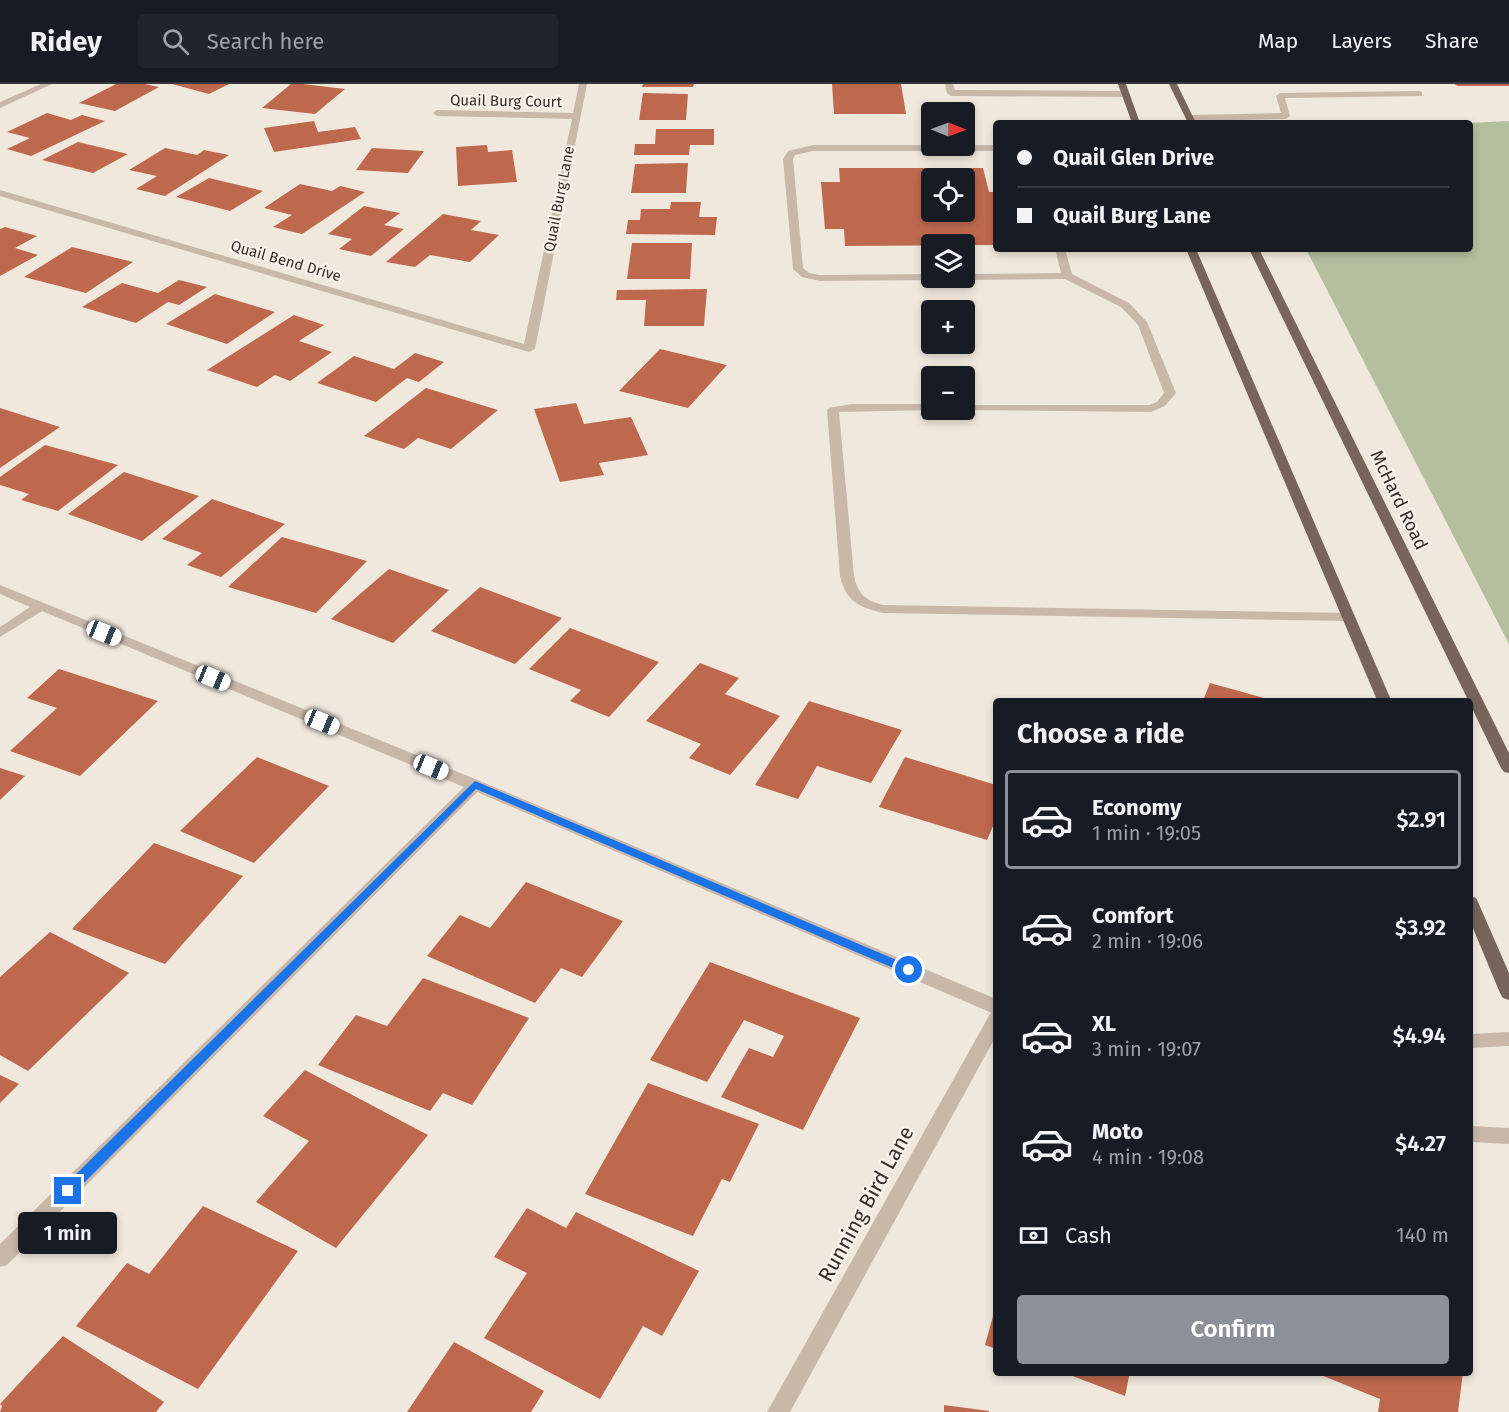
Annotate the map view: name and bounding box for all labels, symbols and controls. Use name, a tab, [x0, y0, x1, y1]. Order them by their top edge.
search box	[138, 14, 558, 68]
text: Ridey	[30, 25, 102, 58]
icon: search	[159, 25, 192, 58]
text: Search here	[207, 28, 324, 55]
text: Map	[1258, 28, 1298, 54]
text: Layers	[1331, 28, 1392, 54]
text: Share	[1425, 28, 1479, 54]
street label: Quail Burg Court	[450, 91, 563, 111]
north arrow	[921, 102, 975, 156]
map controls	[921, 102, 975, 420]
text: Quail Glen Drive	[1053, 144, 1214, 171]
street label: Quail Burg Lane	[540, 145, 578, 253]
button: locate	[921, 168, 975, 222]
text: Quail Burg Lane	[1053, 202, 1211, 229]
button: layers	[921, 234, 975, 288]
street label: Quail Bend Drive	[229, 237, 343, 285]
button: +	[921, 300, 975, 354]
button: −	[921, 366, 975, 420]
street label: McHard Road	[1365, 447, 1433, 553]
car	[84, 618, 124, 648]
car	[193, 663, 233, 693]
car	[302, 707, 342, 737]
text: Choose a ride	[1017, 718, 1184, 750]
car	[411, 752, 451, 782]
icon: car	[1020, 793, 1074, 847]
text: Economy	[1092, 794, 1181, 821]
text: $2.91	[1396, 806, 1446, 833]
text: 1 min · 19:05	[1092, 821, 1201, 845]
icon: car	[1020, 901, 1074, 955]
text: Comfort	[1092, 902, 1173, 929]
text: $3.92	[1395, 914, 1446, 941]
text: 2 min · 19:06	[1092, 929, 1203, 953]
route start	[895, 956, 922, 983]
icon: car	[1020, 1009, 1074, 1063]
text: XL	[1092, 1010, 1116, 1037]
text: $4.94	[1393, 1022, 1446, 1049]
text: 3 min · 19:07	[1092, 1037, 1201, 1061]
icon: car	[1020, 1117, 1074, 1171]
text: Moto	[1092, 1118, 1143, 1145]
street label: Running Bird Lane	[812, 1122, 920, 1286]
text: $4.27	[1395, 1130, 1446, 1157]
text: 4 min · 19:08	[1092, 1145, 1204, 1169]
route end	[54, 1177, 81, 1204]
callout: 1 min	[19, 1212, 118, 1254]
icon: cash	[1017, 1219, 1050, 1252]
text: 1 min	[43, 1221, 92, 1245]
text: Cash	[1065, 1222, 1112, 1249]
text: 140 m	[1396, 1223, 1449, 1247]
button: Confirm	[1017, 1295, 1449, 1364]

